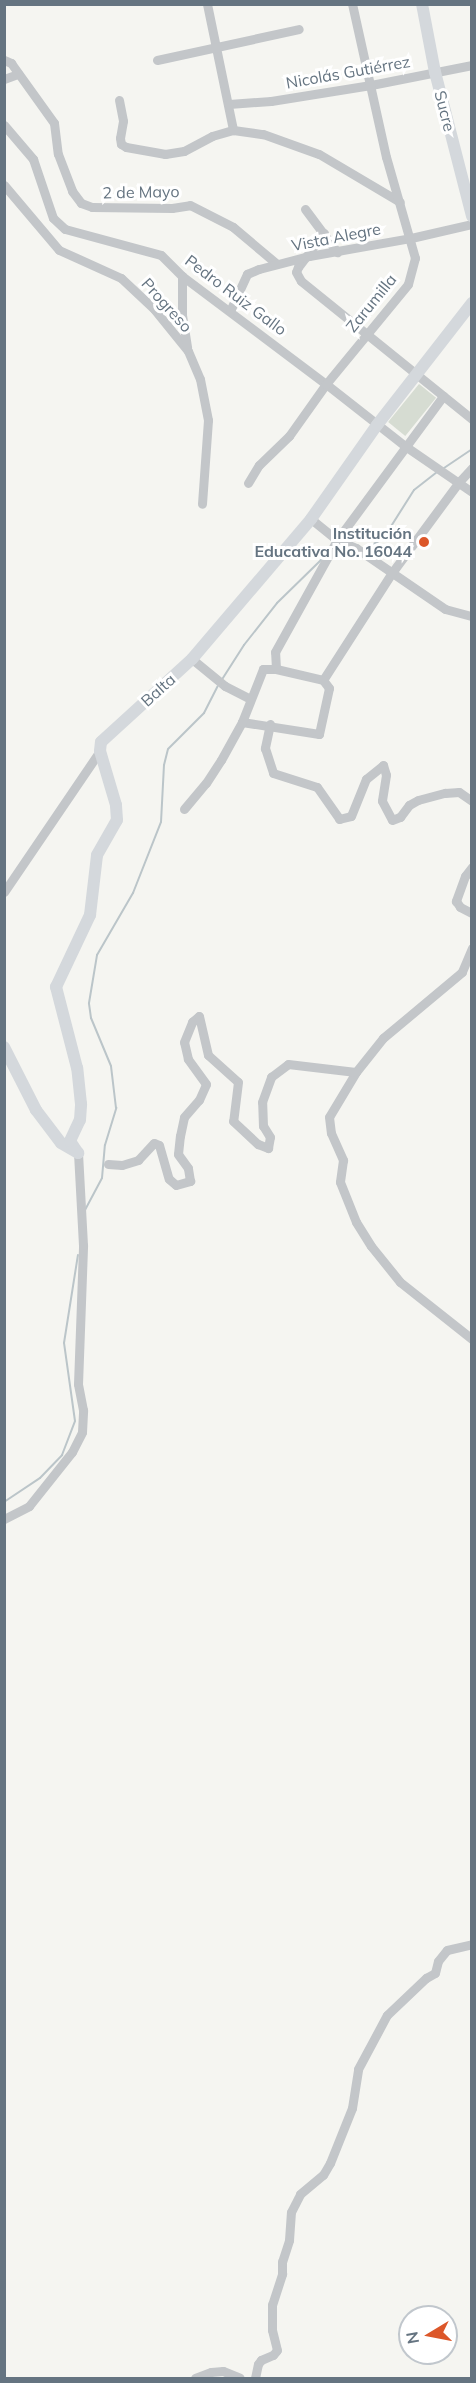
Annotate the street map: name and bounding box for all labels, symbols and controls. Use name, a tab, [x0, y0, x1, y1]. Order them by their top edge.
street label: Nicolás Gutiérrez	[284, 52, 412, 92]
street label: Sucre	[431, 89, 459, 133]
street label: 2 de Mayo	[102, 182, 180, 202]
street label: Vista Alegre	[290, 219, 382, 255]
street label: Pedro Ruiz Gallo	[181, 251, 291, 339]
street label: Zarumilla	[342, 270, 400, 336]
street label: Progreso	[138, 274, 196, 336]
place label: Institución Educativa No. 16044	[254, 523, 412, 561]
marker: Institución Educativa No. 16044	[417, 535, 431, 549]
street label: Balta	[137, 670, 179, 710]
north arrow	[398, 2305, 458, 2365]
text: N	[401, 2330, 423, 2345]

